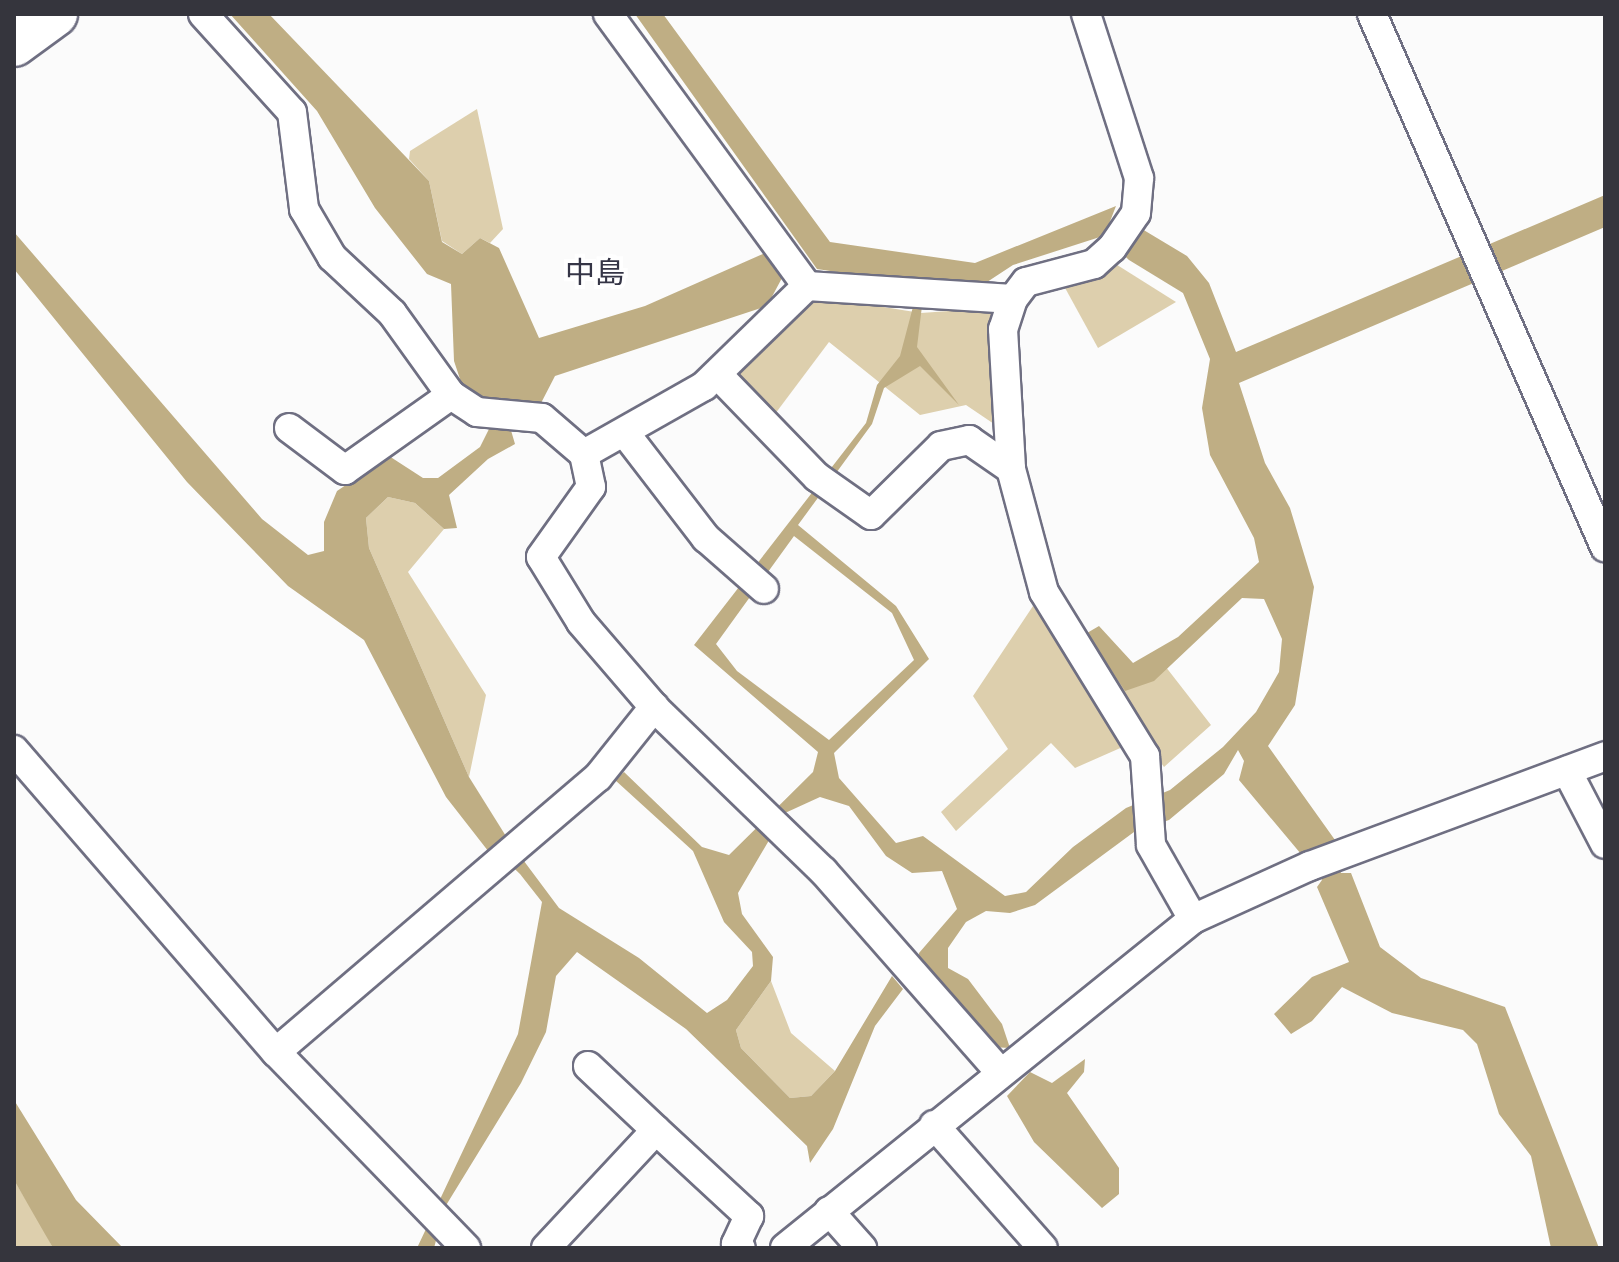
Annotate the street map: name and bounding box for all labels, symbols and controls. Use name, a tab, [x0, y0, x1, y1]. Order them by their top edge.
district label: 中島	[565, 255, 625, 291]

